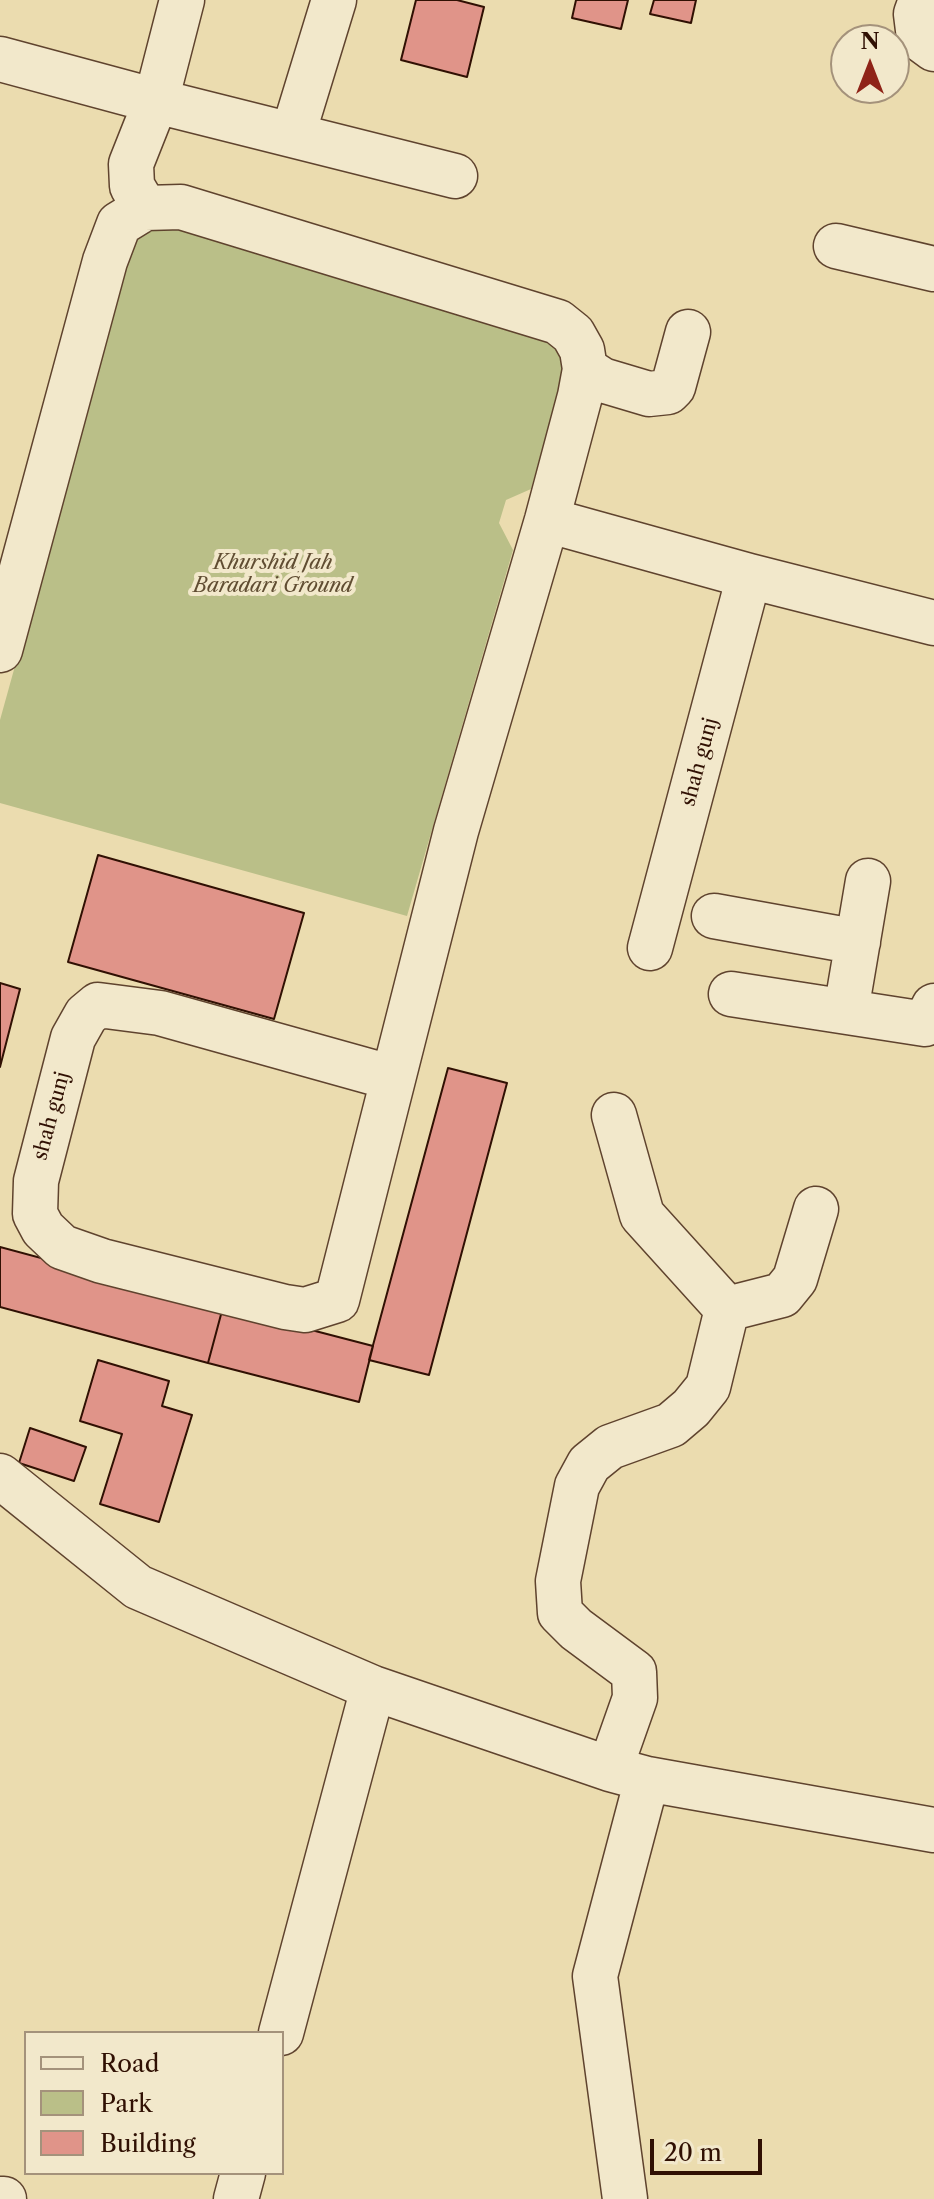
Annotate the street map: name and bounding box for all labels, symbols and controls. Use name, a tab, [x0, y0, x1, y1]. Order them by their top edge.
north arrow	[830, 24, 910, 104]
text: N	[860, 28, 880, 55]
park label: Khurshid Jah Baradari Ground	[193, 551, 353, 598]
street label: shah gunj	[677, 715, 723, 809]
street label: shah gunj	[29, 1069, 75, 1163]
legend	[24, 2031, 284, 2175]
text: Road	[100, 2049, 159, 2078]
text: Park	[100, 2089, 152, 2118]
scale bar	[654, 2123, 766, 2173]
text: Building	[100, 2129, 196, 2158]
text: 20 m	[664, 2138, 722, 2167]

